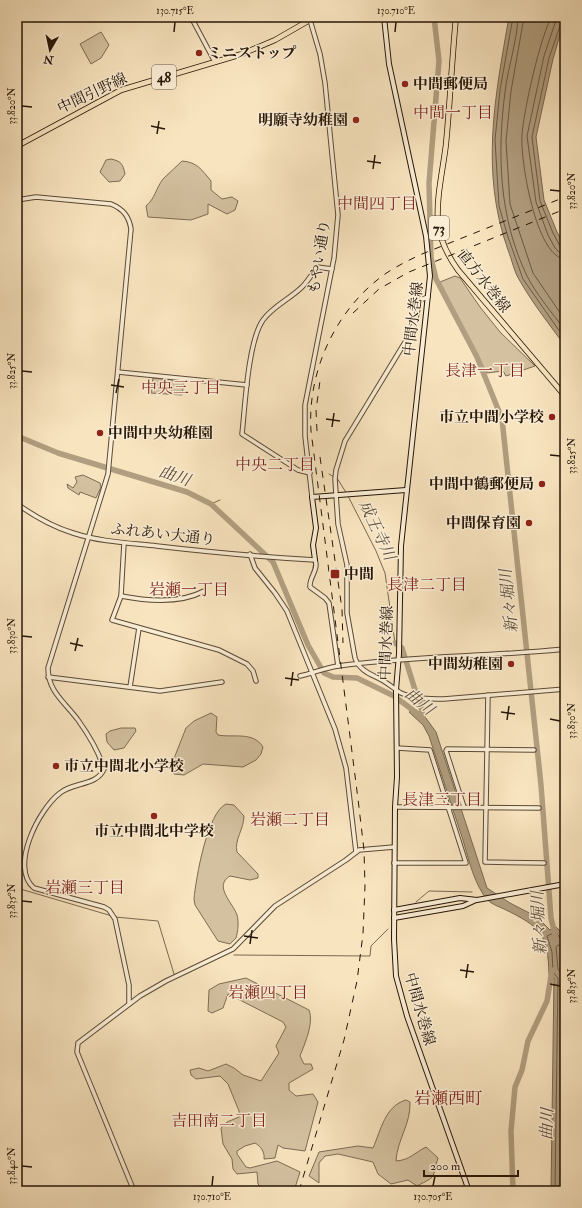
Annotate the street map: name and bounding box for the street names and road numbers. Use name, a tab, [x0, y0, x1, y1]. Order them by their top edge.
road number: 48	[152, 65, 176, 89]
street label: 中間引野線	[54, 69, 130, 118]
road number: 73	[429, 216, 449, 240]
street label: もやい通り	[304, 219, 335, 296]
street label: 直方水巻線	[453, 246, 514, 317]
street label: 中間水巻線	[399, 281, 427, 357]
street label: ふれあい大通り	[110, 520, 216, 549]
street label: 中間水巻線	[376, 605, 397, 681]
street label: 中間水巻線	[400, 970, 439, 1048]

